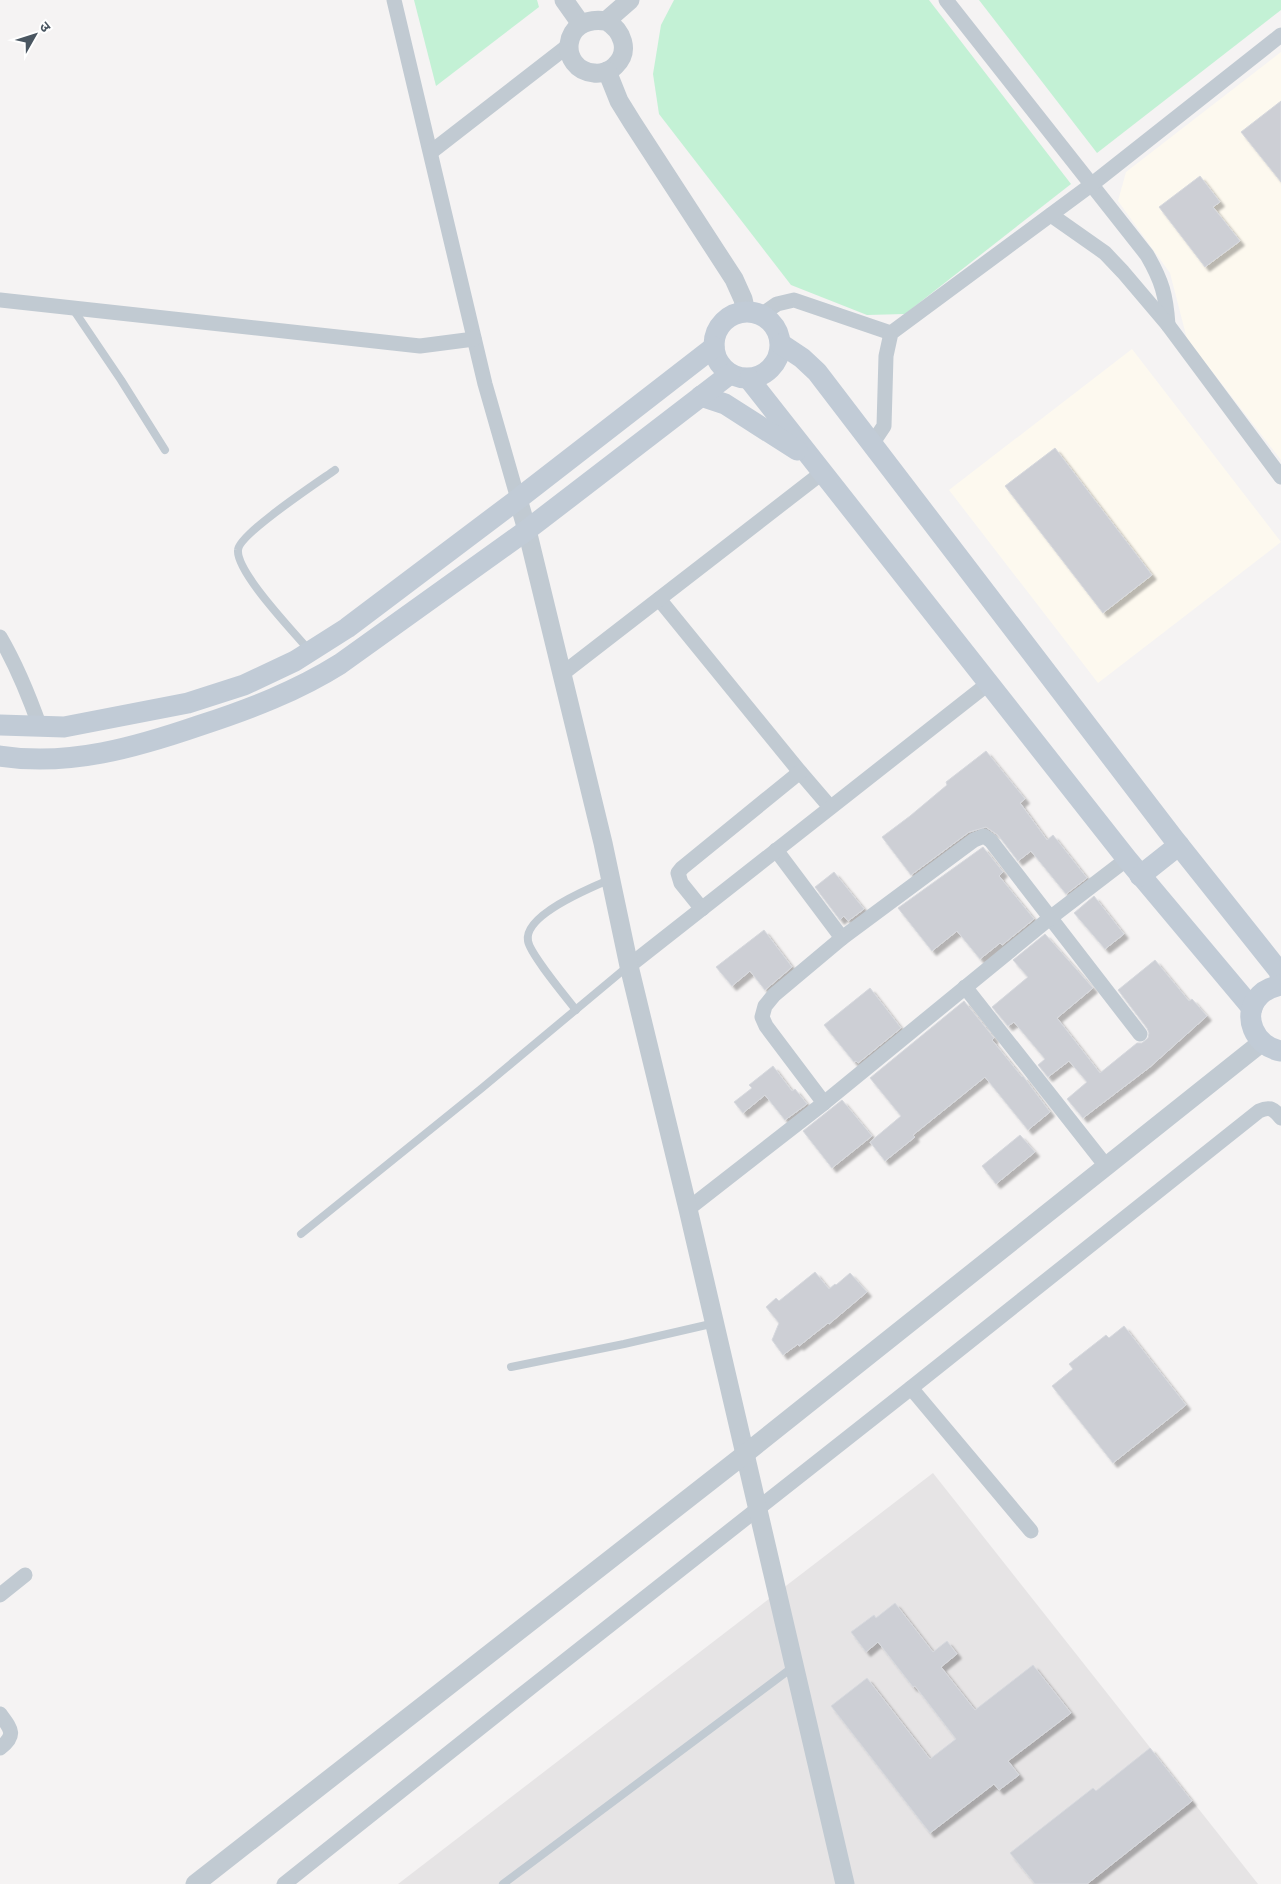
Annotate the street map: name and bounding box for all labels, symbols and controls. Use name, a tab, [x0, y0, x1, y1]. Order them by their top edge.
north arrow	[10, 10, 60, 60]
text: उ	[36, 19, 54, 36]

